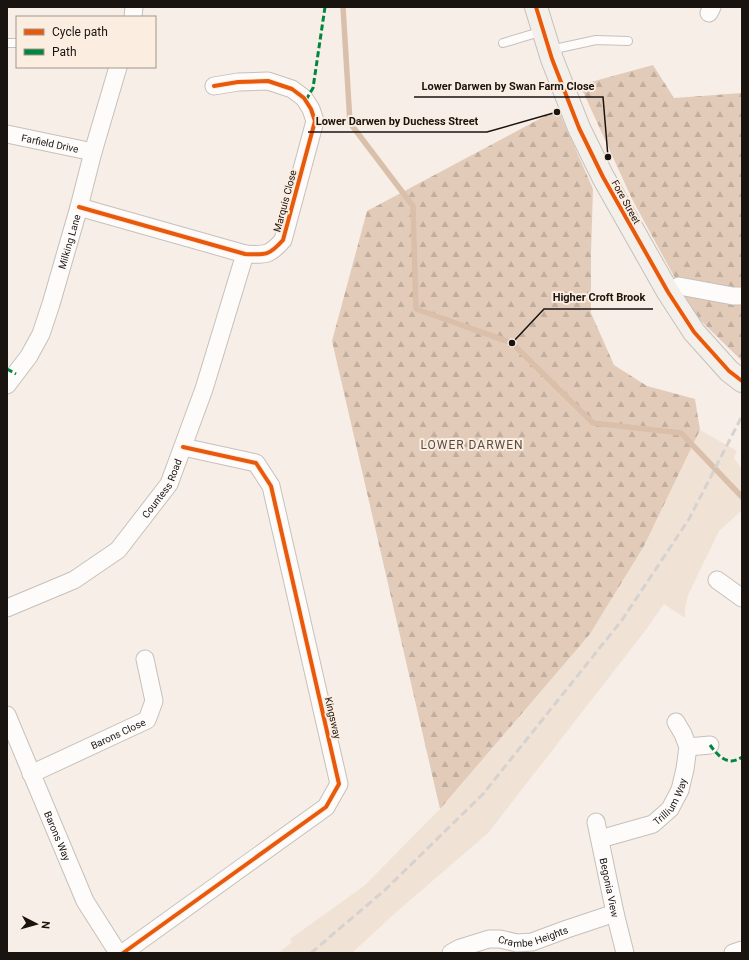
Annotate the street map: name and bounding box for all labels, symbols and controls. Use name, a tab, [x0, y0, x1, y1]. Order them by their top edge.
legend	[16, 16, 156, 68]
text: Cycle path	[52, 25, 108, 39]
text: Path	[52, 45, 77, 59]
callout: Lower Darwen by Swan Farm Close	[414, 74, 603, 97]
text: Lower Darwen by Swan Farm Close	[422, 80, 595, 93]
callout: Lower Darwen by Duchess Street	[308, 109, 487, 132]
text: Lower Darwen by Duchess Street	[316, 115, 479, 128]
street label: Farfield Drive	[20, 132, 80, 154]
street label: Marquis Close	[271, 169, 299, 233]
street label: Fore Street	[609, 178, 643, 226]
street label: Milking Lane	[56, 213, 82, 270]
callout: Higher Croft Brook	[544, 286, 653, 309]
text: Higher Croft Brook	[553, 291, 645, 304]
district label: LOWER DARWEN	[420, 438, 524, 452]
street label: Countess Road	[140, 457, 183, 520]
street label: Kingsway	[323, 696, 343, 740]
street label: Barons Close	[89, 716, 147, 751]
street label: Trillium Way	[651, 777, 688, 827]
street label: Barons Way	[42, 809, 73, 862]
street label: Begonia View	[598, 857, 621, 919]
north arrow	[16, 904, 56, 944]
text: N	[39, 920, 52, 930]
street label: Crambe Heights	[497, 924, 569, 949]

